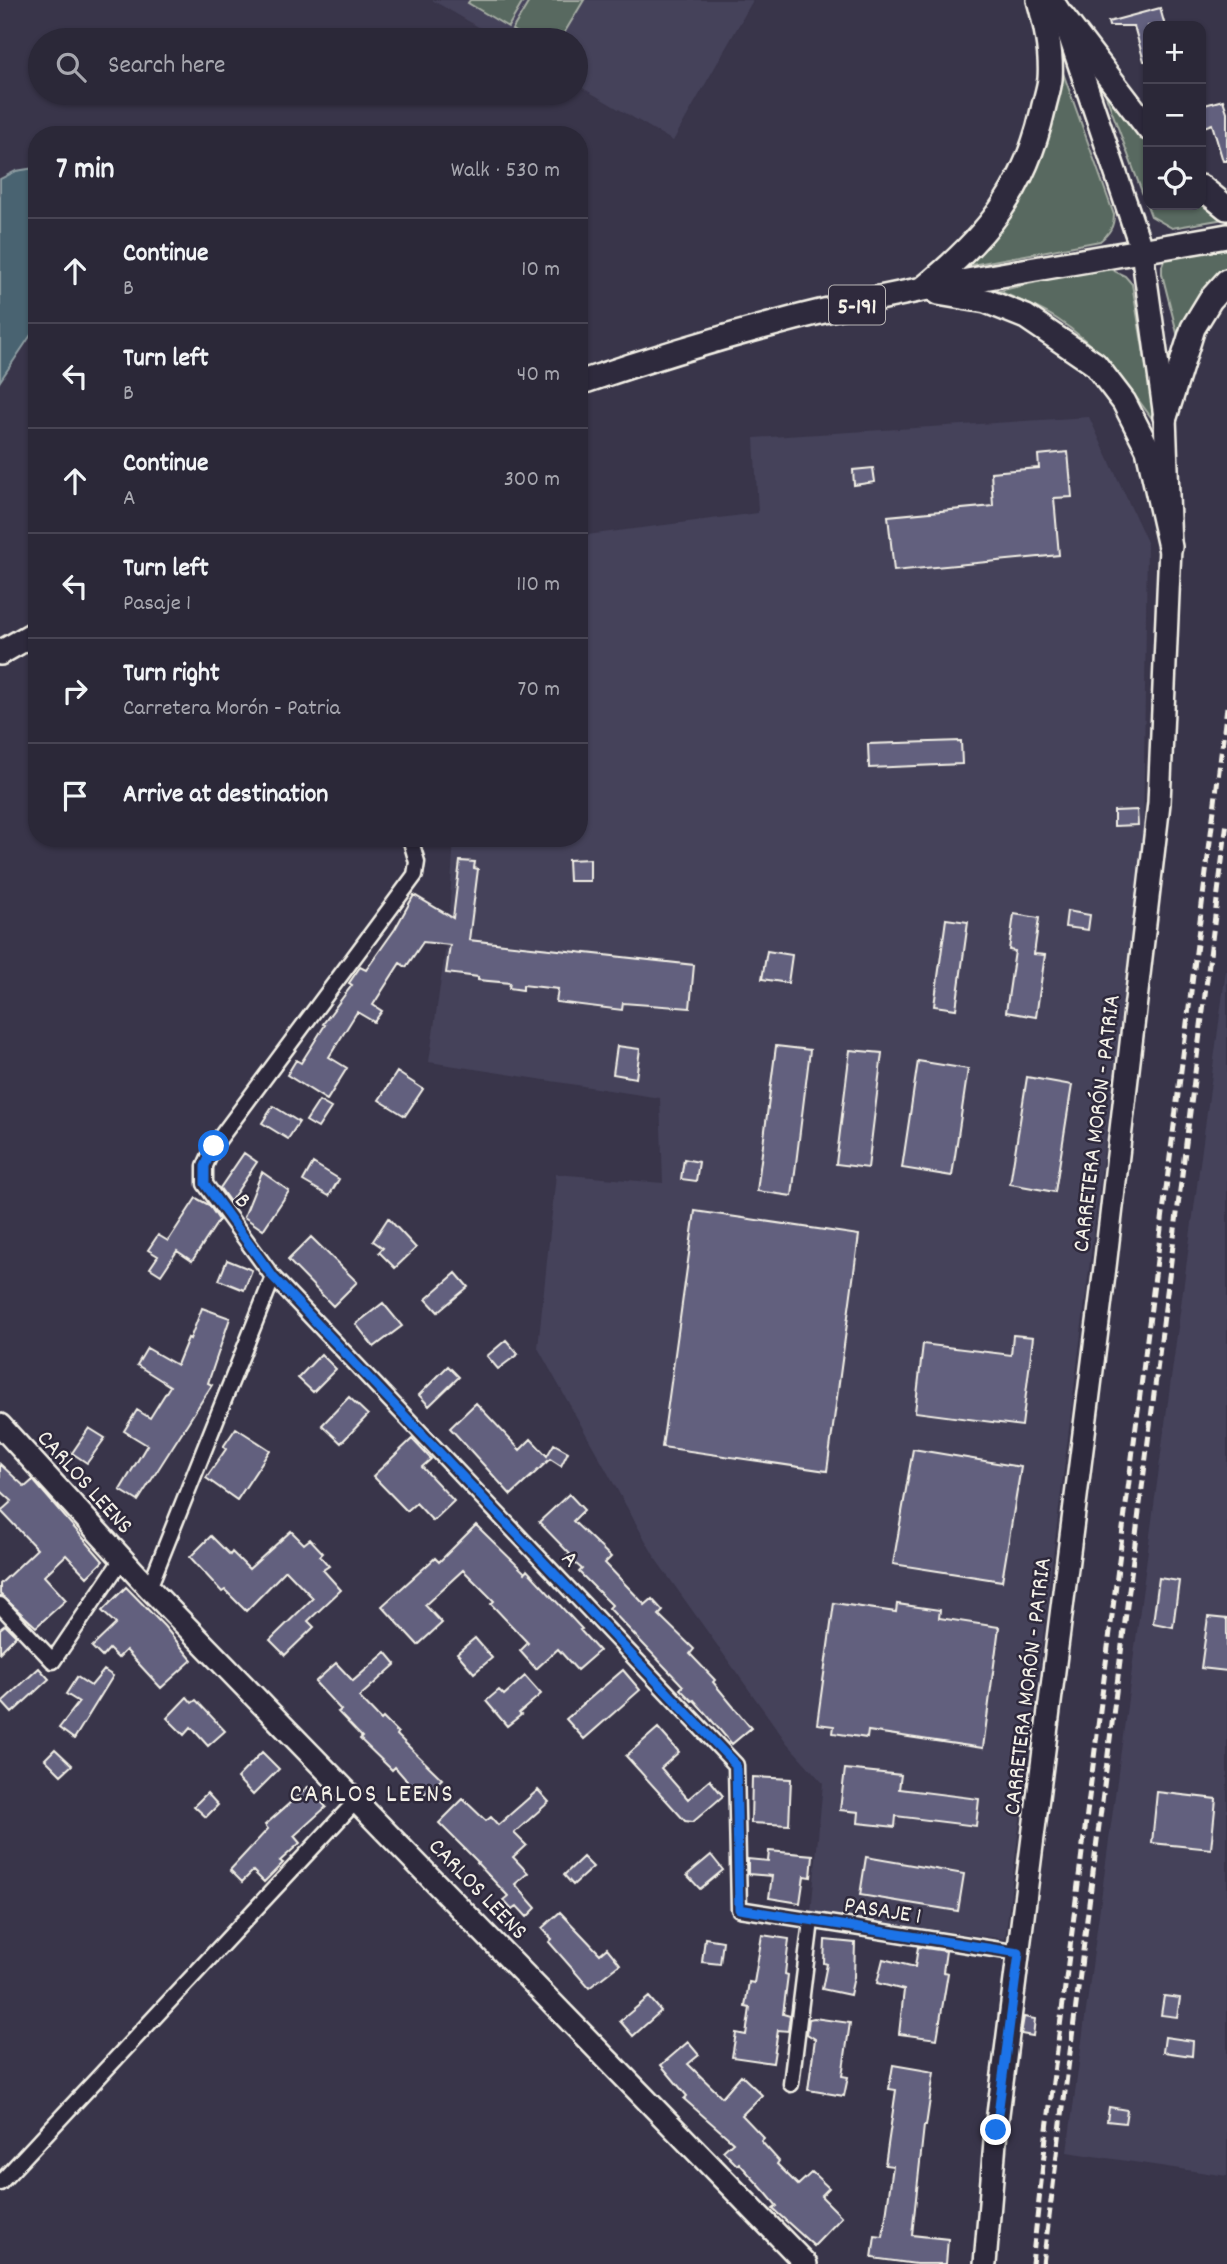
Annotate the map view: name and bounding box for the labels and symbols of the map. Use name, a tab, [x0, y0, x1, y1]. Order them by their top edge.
road number: 5-191	[829, 286, 885, 324]
street label: CARRETERA MORÓN - PATRIA	[1065, 993, 1131, 1254]
route start	[198, 1130, 229, 1161]
street label: B	[225, 1187, 259, 1217]
street label: CARLOS LEENS	[28, 1423, 140, 1543]
street label: A	[552, 1544, 586, 1577]
street label: CARRETERA MORÓN - PATRIA	[996, 1556, 1062, 1817]
district label: CARLOS LEENS	[289, 1777, 455, 1814]
street label: CARLOS LEENS	[419, 1831, 534, 1949]
street label: PASAJE 1	[841, 1889, 924, 1935]
route end	[980, 2114, 1011, 2145]

